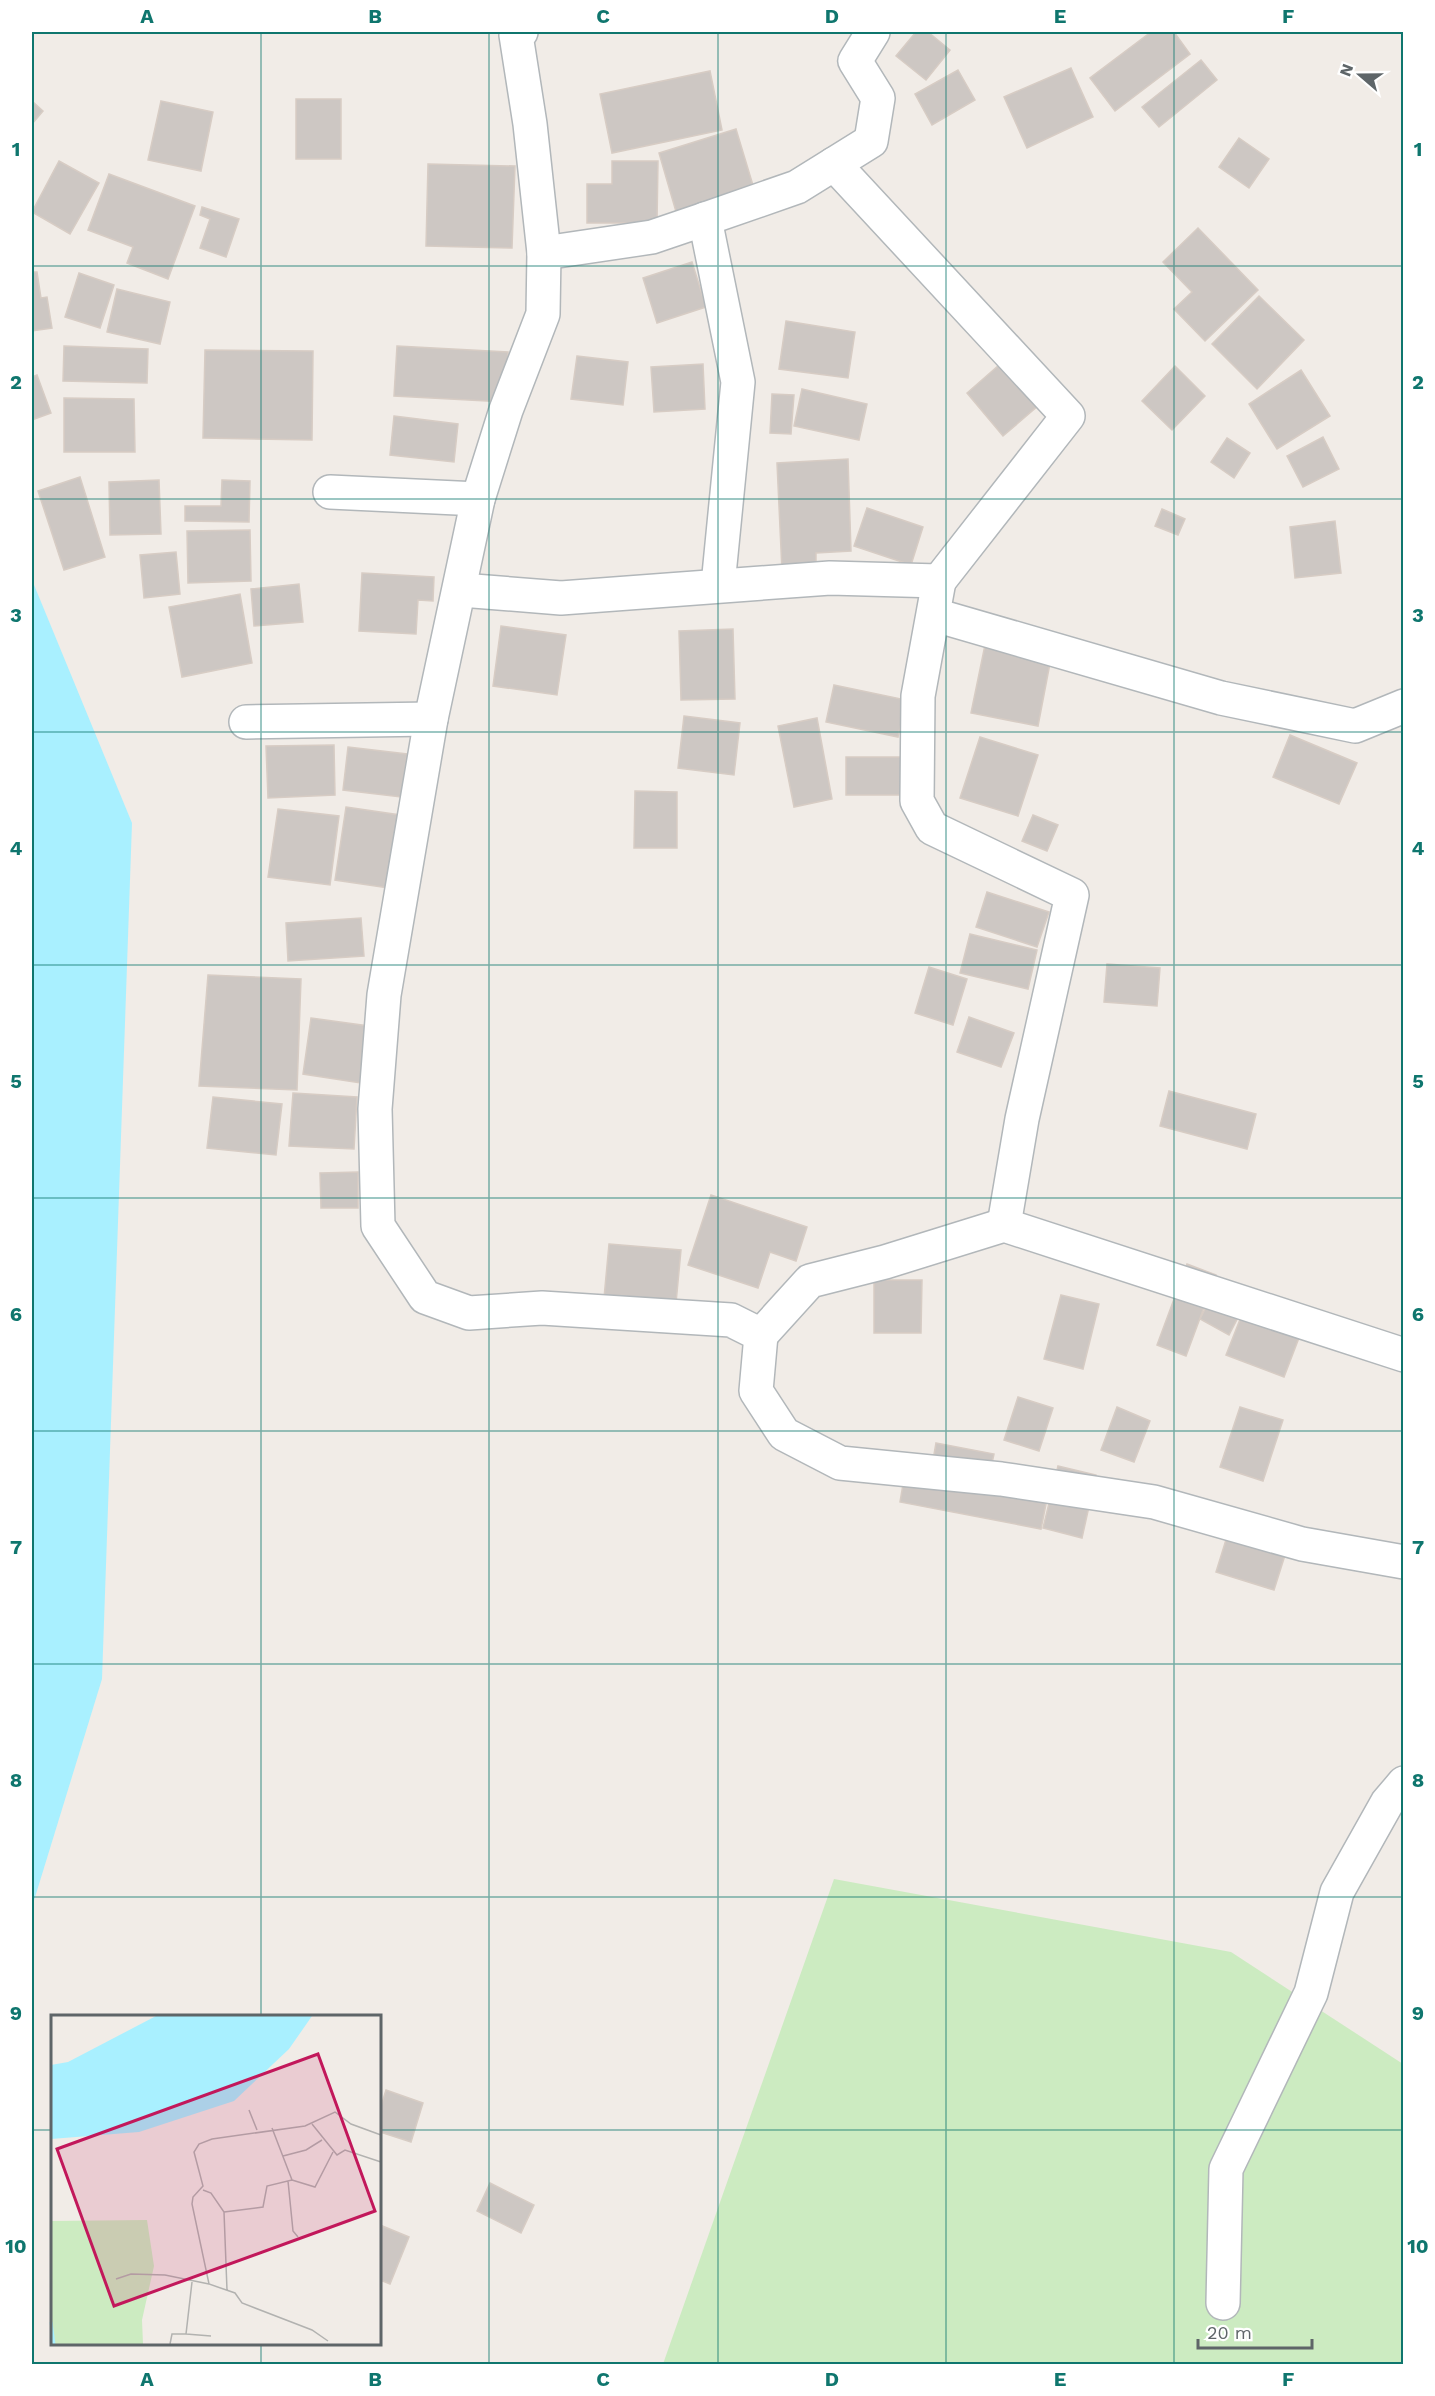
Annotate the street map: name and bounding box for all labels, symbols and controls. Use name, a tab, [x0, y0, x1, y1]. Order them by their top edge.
text: A	[140, 4, 154, 28]
text: B	[368, 4, 382, 28]
text: C	[596, 4, 610, 28]
text: D	[825, 4, 839, 28]
text: E	[1054, 4, 1066, 28]
text: F	[1282, 4, 1294, 28]
north arrow	[1330, 45, 1390, 105]
text: N	[1335, 61, 1357, 79]
text: 1	[12, 137, 20, 161]
text: 1	[1414, 137, 1422, 161]
text: 2	[10, 370, 22, 394]
text: 2	[1412, 370, 1424, 394]
text: 3	[10, 603, 22, 627]
text: 3	[1412, 603, 1424, 627]
text: 4	[10, 836, 23, 860]
text: 4	[1412, 836, 1425, 860]
text: 5	[10, 1069, 22, 1093]
text: 5	[1412, 1069, 1424, 1093]
text: 6	[10, 1302, 22, 1326]
text: 6	[1412, 1302, 1424, 1326]
text: 7	[10, 1535, 22, 1559]
text: 7	[1412, 1535, 1424, 1559]
text: 8	[10, 1768, 22, 1792]
text: 8	[1412, 1768, 1424, 1792]
text: 9	[10, 2001, 22, 2025]
text: 9	[1412, 2001, 1424, 2025]
inset map	[51, 2015, 381, 2345]
text: 10	[5, 2234, 27, 2258]
text: 10	[1407, 2234, 1429, 2258]
scale bar	[1198, 2312, 1312, 2350]
text: 20 m	[1207, 2322, 1252, 2343]
text: A	[140, 2367, 154, 2391]
text: B	[368, 2367, 382, 2391]
text: C	[596, 2367, 610, 2391]
text: D	[825, 2367, 839, 2391]
text: E	[1054, 2367, 1066, 2391]
text: F	[1282, 2367, 1294, 2391]

